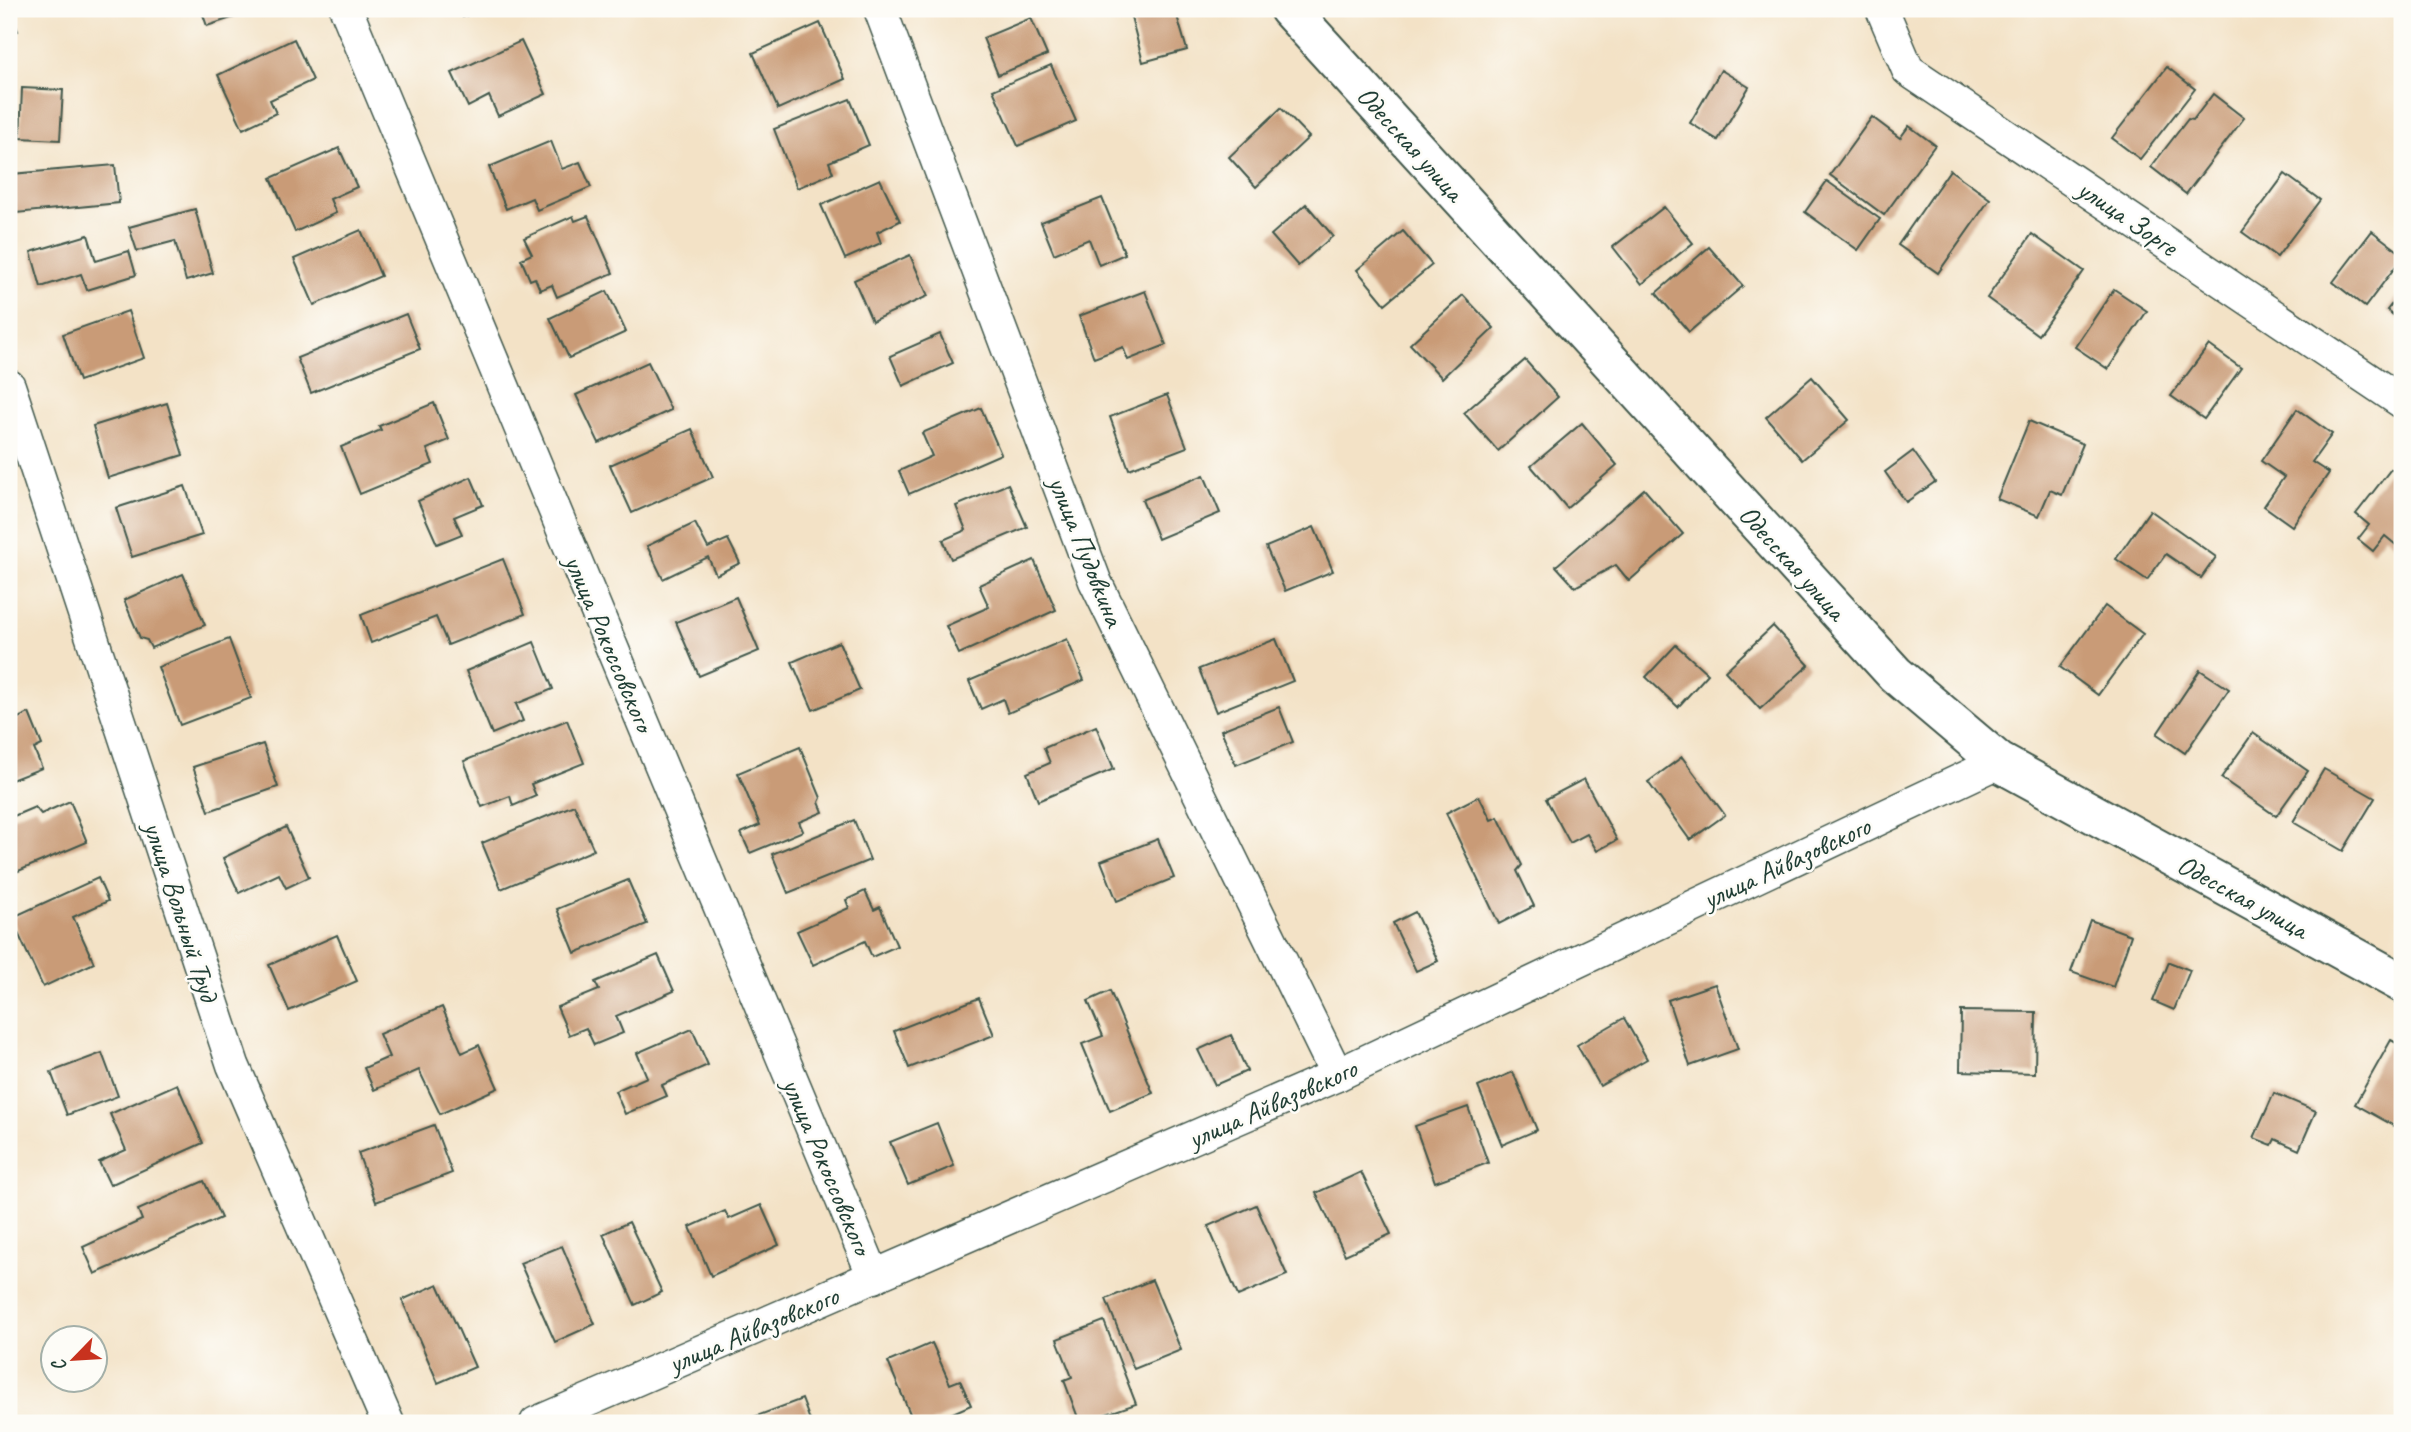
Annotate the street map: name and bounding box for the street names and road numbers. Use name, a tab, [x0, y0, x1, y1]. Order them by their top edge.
street label: Одесская улица	[1350, 78, 1473, 210]
street label: улица Зорге	[2069, 170, 2186, 265]
street label: улица Пудовкина	[1040, 469, 1133, 633]
street label: Одесская улица	[1732, 497, 1855, 629]
street label: улица Рокоссовского	[556, 548, 664, 740]
street label: улица Айвазовского	[1695, 807, 1878, 917]
street label: улица Вольный Труд	[135, 815, 228, 1008]
street label: Одесская улица	[2171, 846, 2316, 948]
street label: улица Айвазовского	[1181, 1050, 1364, 1157]
street label: улица Рокоссовского	[774, 1071, 882, 1263]
street label: улица Айвазовского	[661, 1277, 845, 1382]

